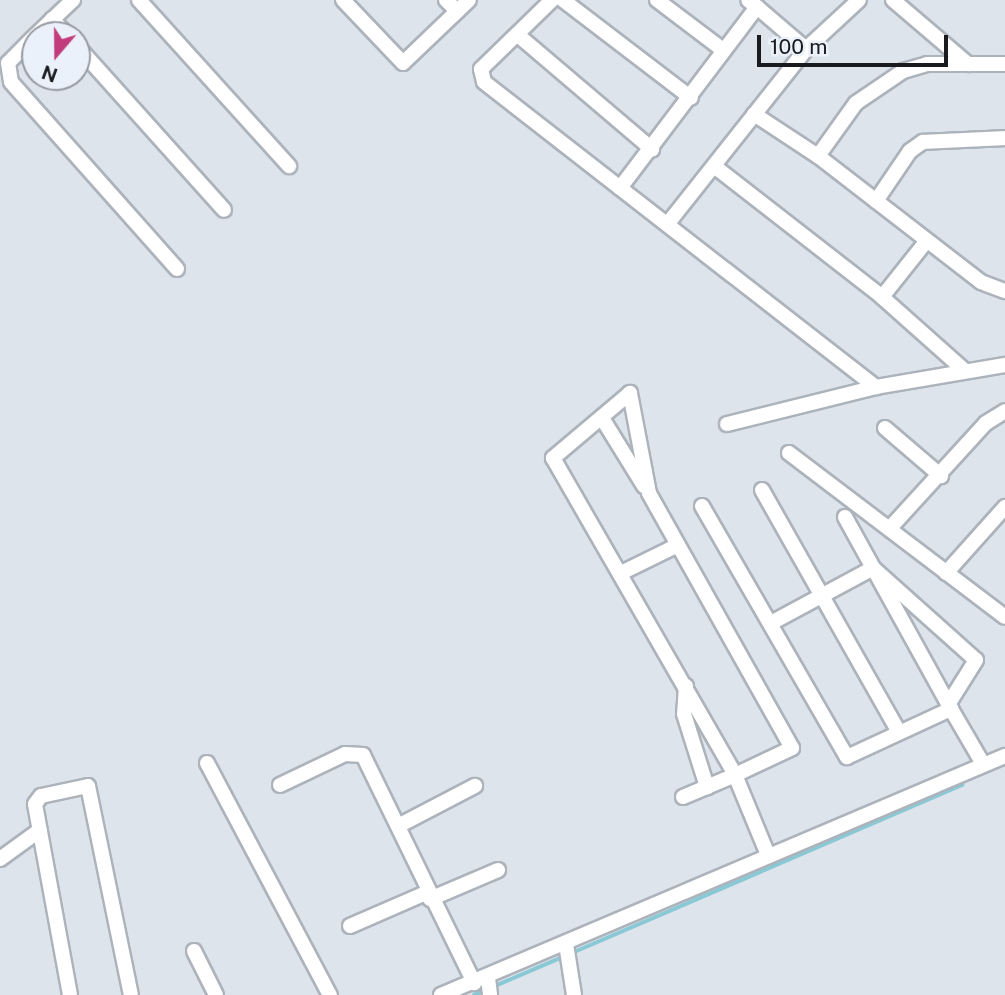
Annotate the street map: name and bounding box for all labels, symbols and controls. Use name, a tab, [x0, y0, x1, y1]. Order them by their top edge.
north arrow	[21, 21, 91, 91]
scale bar	[760, 21, 951, 65]
text: 100 m	[770, 34, 827, 59]
text: N	[39, 61, 60, 87]

